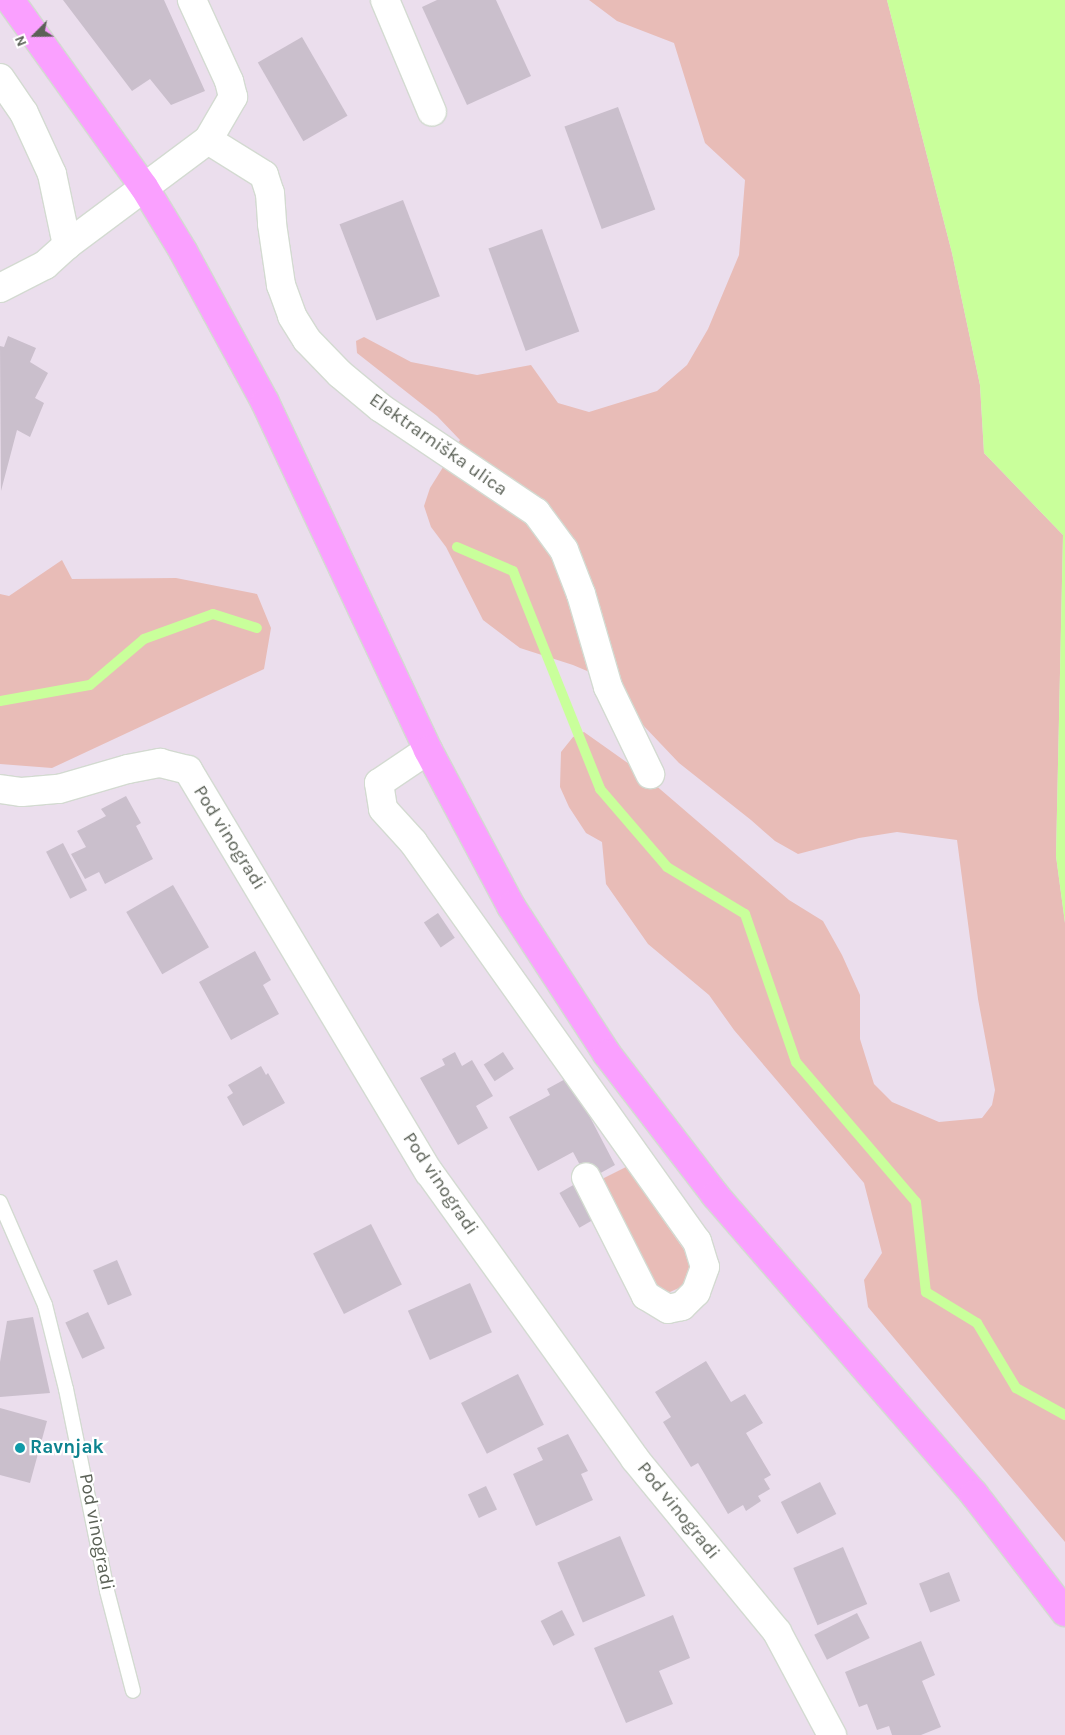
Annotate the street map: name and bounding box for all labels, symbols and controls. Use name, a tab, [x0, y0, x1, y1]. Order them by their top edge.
north arrow	[10, 10, 60, 60]
text: N	[11, 33, 31, 49]
street label: Elektrarniška ulica	[365, 389, 511, 501]
street label: Pod vinogradi	[188, 782, 270, 894]
street label: Pod vinogradi	[397, 1128, 483, 1240]
place label: Ravnjak	[30, 1437, 104, 1459]
marker: Ravnjak	[14, 1442, 26, 1454]
street label: Pod vinogradi	[632, 1458, 724, 1564]
street label: Pod vinogradi	[73, 1472, 119, 1592]

